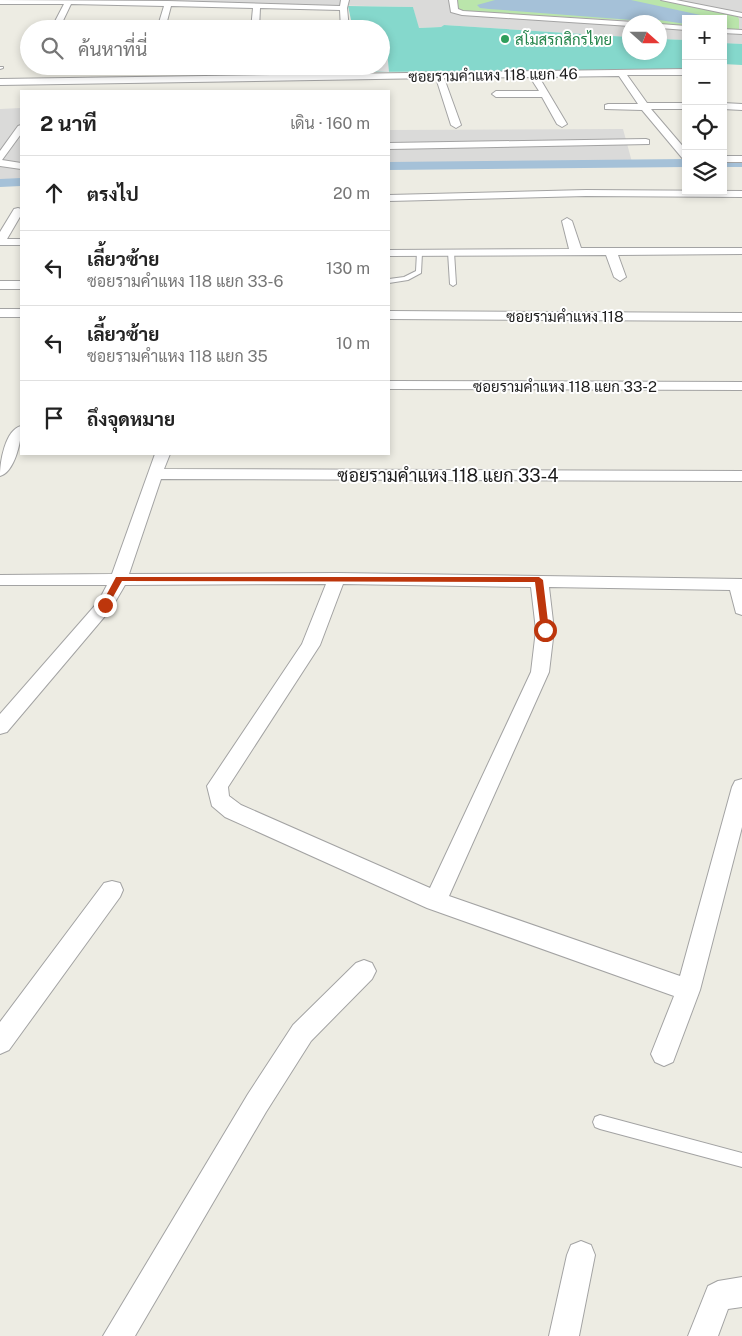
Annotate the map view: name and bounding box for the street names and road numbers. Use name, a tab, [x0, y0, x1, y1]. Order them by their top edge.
street label: ซอยรามคำแหง 118 แยก 46	[408, 65, 578, 85]
street label: ซอยรามคำแหง 118	[506, 308, 624, 325]
street label: ซอยรามคำแหง 118 แยก 33-2	[473, 378, 657, 395]
street label: ซอยรามคำแหง 118 แยก 33-4	[337, 465, 559, 486]

